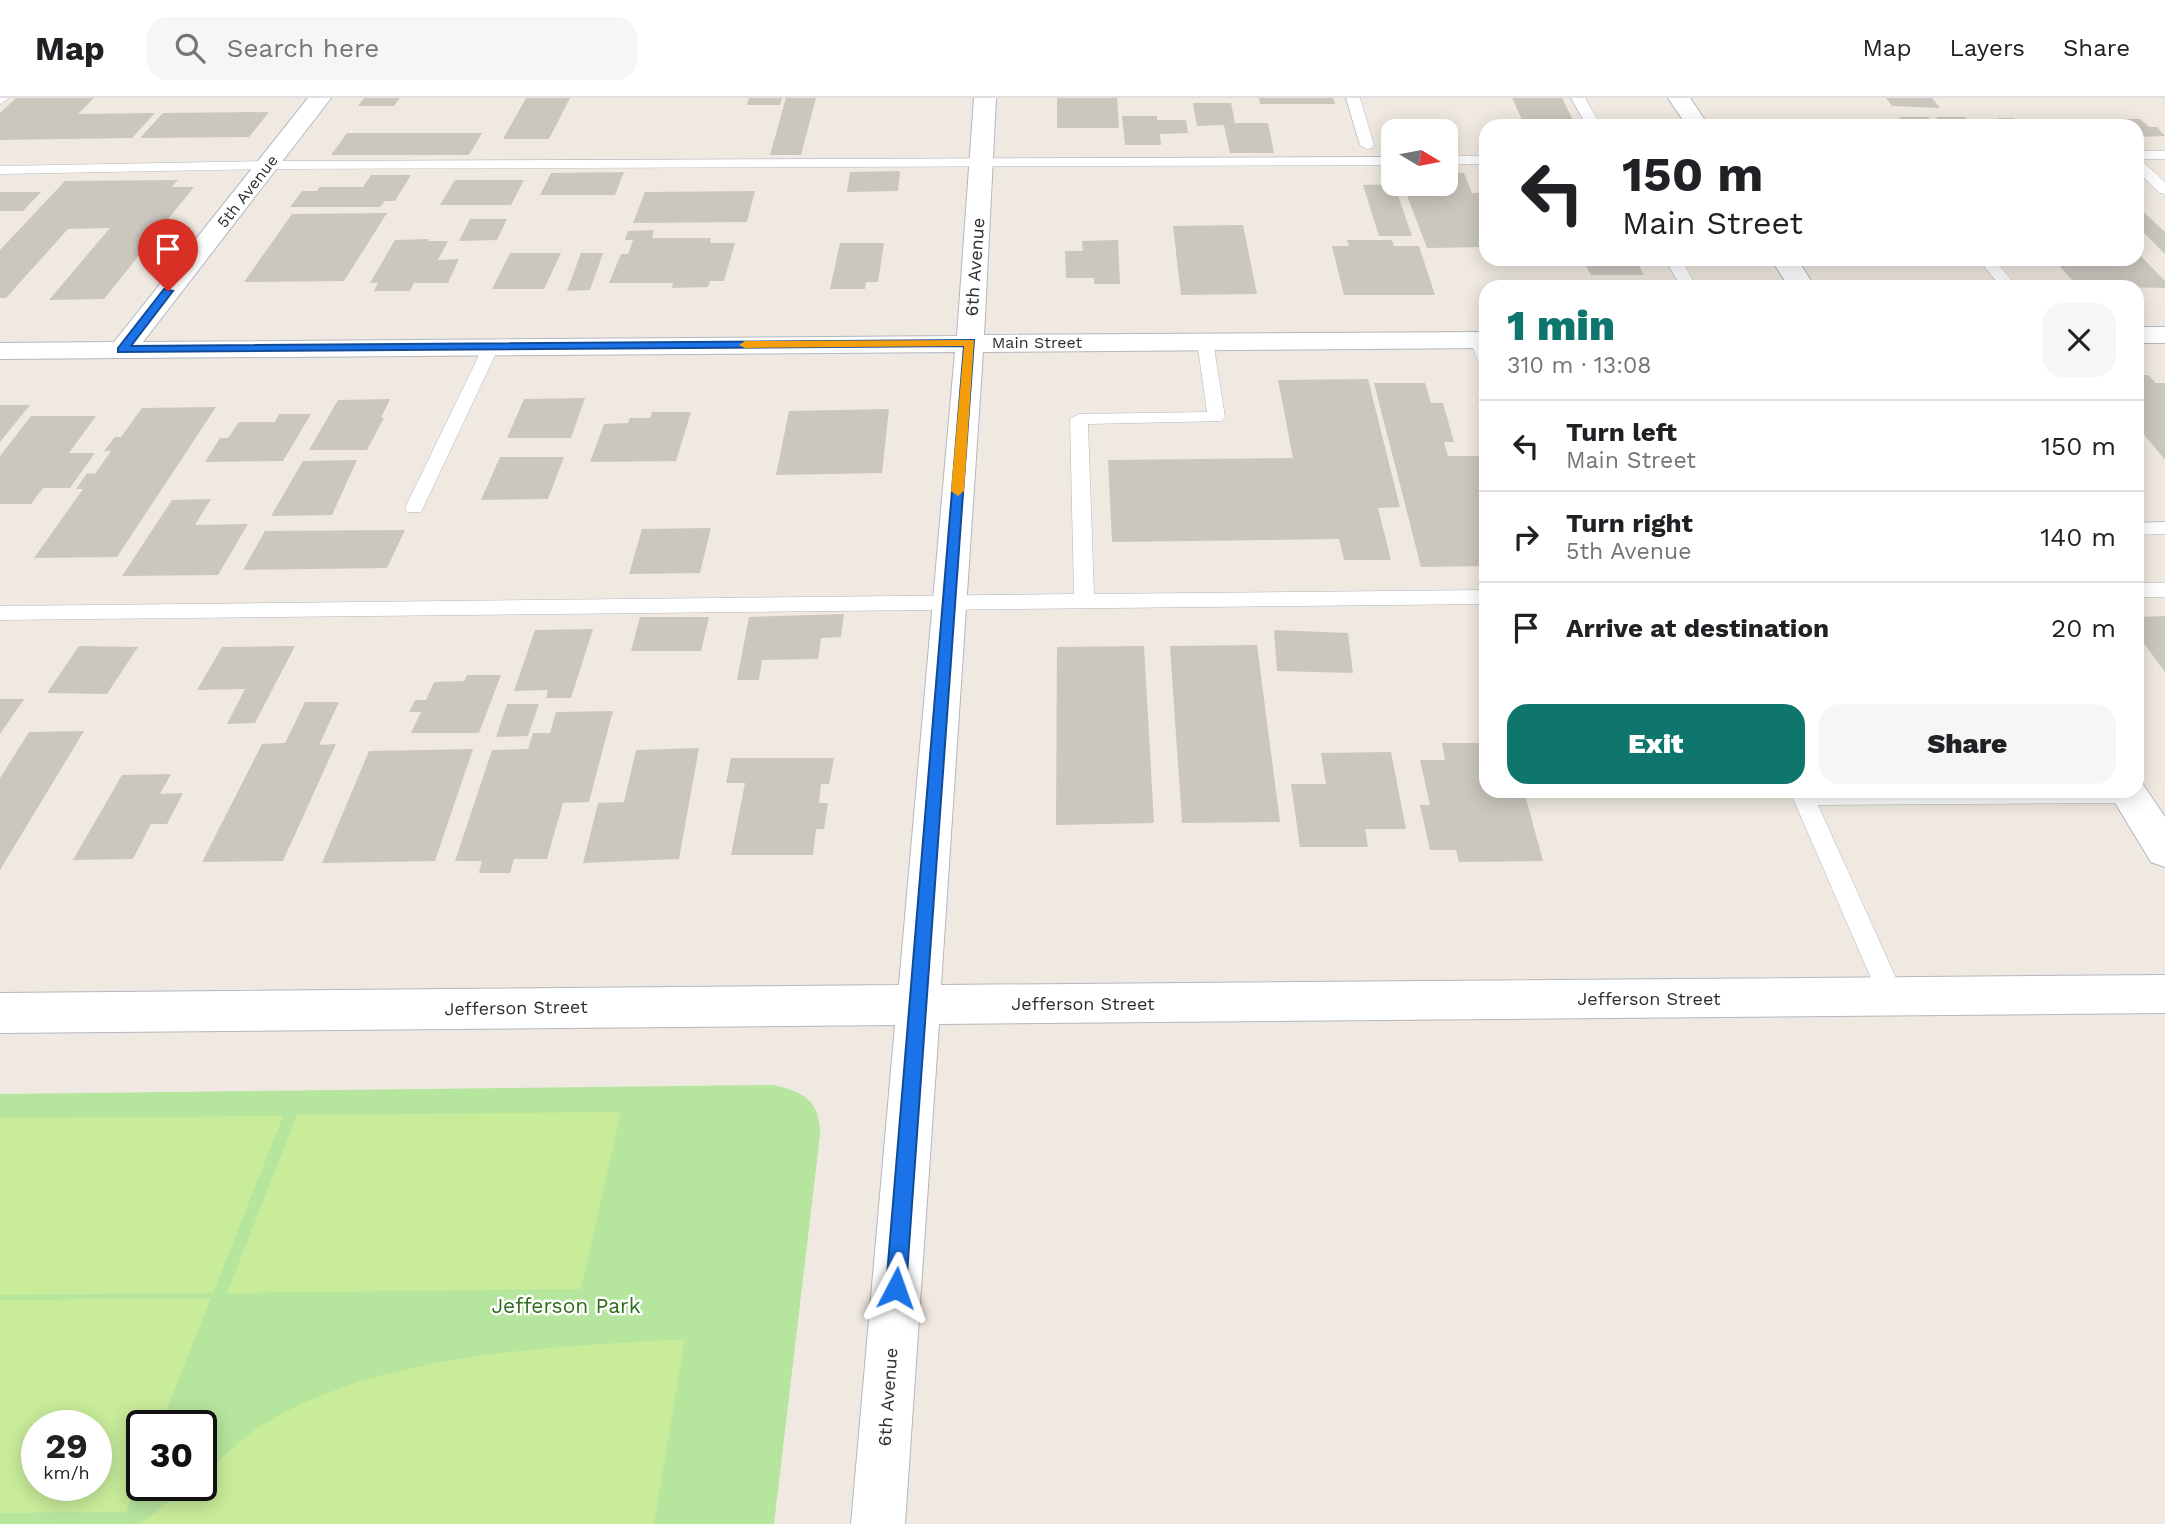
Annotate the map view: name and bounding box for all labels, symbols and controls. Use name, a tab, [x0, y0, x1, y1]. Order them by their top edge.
search box	[147, 17, 637, 80]
text: Map	[35, 29, 105, 68]
icon: search	[171, 29, 209, 67]
text: Search here	[227, 33, 379, 63]
text: Map	[1863, 34, 1911, 62]
text: Layers	[1949, 34, 2025, 62]
text: Share	[2063, 34, 2130, 62]
north arrow	[1381, 119, 1458, 196]
map controls	[1381, 119, 1458, 196]
text: 150 m	[1622, 145, 1763, 203]
icon: left	[1507, 147, 1598, 238]
street label: 5th Avenue	[213, 151, 282, 232]
text: Main Street	[1622, 204, 1803, 242]
street label: 6th Avenue	[961, 217, 988, 317]
pin	[138, 219, 198, 291]
icon: arrive	[149, 230, 187, 268]
text: 1 min	[1507, 301, 1615, 350]
button: close	[2042, 303, 2116, 377]
street label: Main Street	[992, 333, 1082, 352]
text: 310 m · 13:08	[1507, 352, 1652, 379]
text: Turn left	[1566, 417, 1677, 447]
icon: left	[1507, 427, 1545, 465]
text: 150 m	[2041, 431, 2116, 461]
text: Main Street	[1566, 447, 1696, 474]
text: Turn right	[1566, 508, 1693, 538]
icon: right	[1507, 518, 1545, 556]
text: 140 m	[2040, 522, 2116, 552]
text: 5th Avenue	[1566, 538, 1692, 565]
icon: arrive	[1507, 609, 1545, 647]
text: Arrive at destination	[1566, 613, 1829, 643]
text: 20 m	[2051, 613, 2116, 643]
button: Exit	[1507, 704, 1805, 784]
button: Share	[1819, 704, 2116, 784]
street label: Jefferson Street	[1577, 988, 1721, 1009]
street label: Jefferson Street	[1011, 993, 1155, 1014]
street label: Jefferson Street	[444, 996, 588, 1019]
position arrow	[859, 1251, 933, 1325]
park label: Jefferson Park	[491, 1293, 641, 1318]
street label: 6th Avenue	[874, 1347, 901, 1447]
speed limit sign: 30	[126, 1410, 217, 1501]
text: 29	[45, 1425, 88, 1467]
text: km/h	[43, 1462, 90, 1483]

